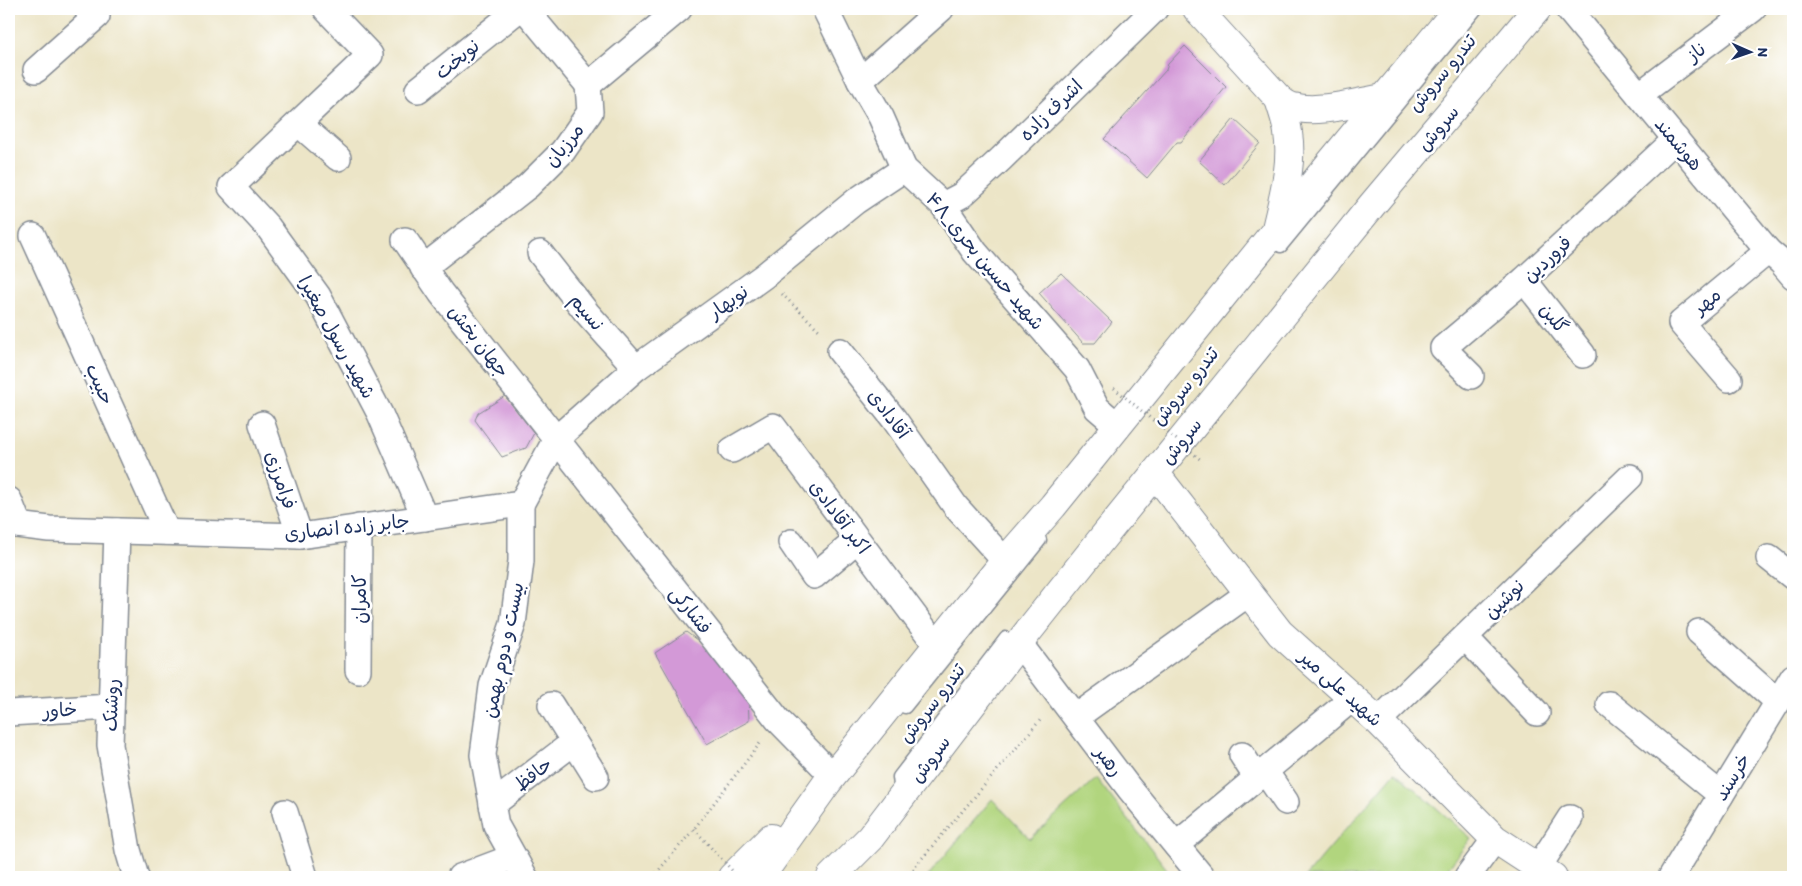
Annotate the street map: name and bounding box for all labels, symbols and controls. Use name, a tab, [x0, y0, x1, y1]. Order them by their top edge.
north arrow	[1724, 28, 1774, 78]
street label: تندرو سروش	[1403, 29, 1482, 117]
street label: نوبخت	[430, 34, 484, 84]
street label: ناز	[1680, 37, 1710, 68]
text: N	[1754, 47, 1771, 57]
street label: اشرف زاده	[1015, 74, 1087, 146]
street label: سروش	[1412, 100, 1465, 156]
street label: هوشمند	[1650, 113, 1708, 175]
street label: مرزبان	[539, 119, 589, 171]
street label: ۴۸_شهید حسین بحری	[921, 188, 1049, 334]
street label: فروردین	[1518, 231, 1576, 287]
street label: شهید رسول صغیرا	[294, 271, 380, 403]
street label: نوبهار	[703, 280, 753, 325]
street label: مهر	[1687, 283, 1725, 320]
street label: نسیم	[563, 289, 609, 337]
street label: گلبن	[1535, 298, 1573, 338]
street label: جهان بخش	[444, 300, 514, 382]
street label: تندرو سروش	[1146, 342, 1225, 431]
street label: حبیب	[81, 360, 119, 408]
street label: آقادادی	[863, 385, 916, 444]
street label: سروش	[1155, 413, 1207, 469]
street label: فرامرزی	[260, 448, 302, 512]
street label: اکبر آقادادی	[805, 476, 875, 558]
street label: جابر زاده انصاری	[283, 509, 411, 545]
street label: کامران	[348, 574, 371, 624]
street label: نوشین	[1479, 574, 1529, 624]
street label: بیست و دوم بهمن	[477, 580, 532, 721]
street label: فشارکی	[664, 581, 717, 639]
street label: شهید علی میر	[1293, 643, 1387, 732]
street label: تندرو سروش	[894, 658, 971, 748]
street label: روشنک	[99, 678, 123, 732]
street label: خاور	[40, 698, 78, 722]
street label: سروش	[905, 731, 956, 788]
street label: رهبر	[1089, 740, 1128, 781]
street label: خرسند	[1709, 749, 1755, 805]
street label: حافظ	[509, 752, 557, 796]

